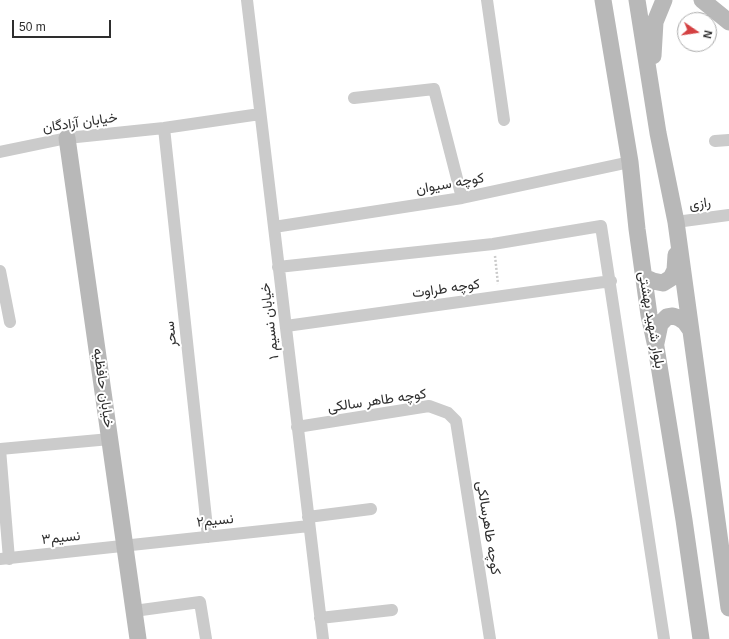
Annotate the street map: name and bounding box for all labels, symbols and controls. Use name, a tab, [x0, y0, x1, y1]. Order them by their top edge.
scale bar	[14, 12, 113, 38]
north arrow	[677, 12, 717, 52]
text: 50 m	[19, 20, 46, 34]
text: N	[701, 29, 714, 40]
street label: خیابان آزادگان	[41, 109, 119, 137]
street label: کوچه سیوان	[415, 170, 485, 198]
street label: رازی	[688, 194, 712, 214]
street label: بلوار شهید بهشتی	[634, 270, 668, 370]
street label: کوچه طراوت	[411, 276, 481, 302]
street label: خیابان نسیم ۱	[257, 282, 283, 360]
street label: سحر	[161, 320, 181, 348]
street label: خیابان حافظیه	[89, 347, 117, 429]
street label: کوچه طاهر سالکی	[326, 386, 428, 416]
street label: کوچه طاهرسالکی	[472, 480, 504, 576]
street label: نسیم۲	[196, 511, 234, 531]
street label: نسیم۳	[41, 528, 81, 548]

